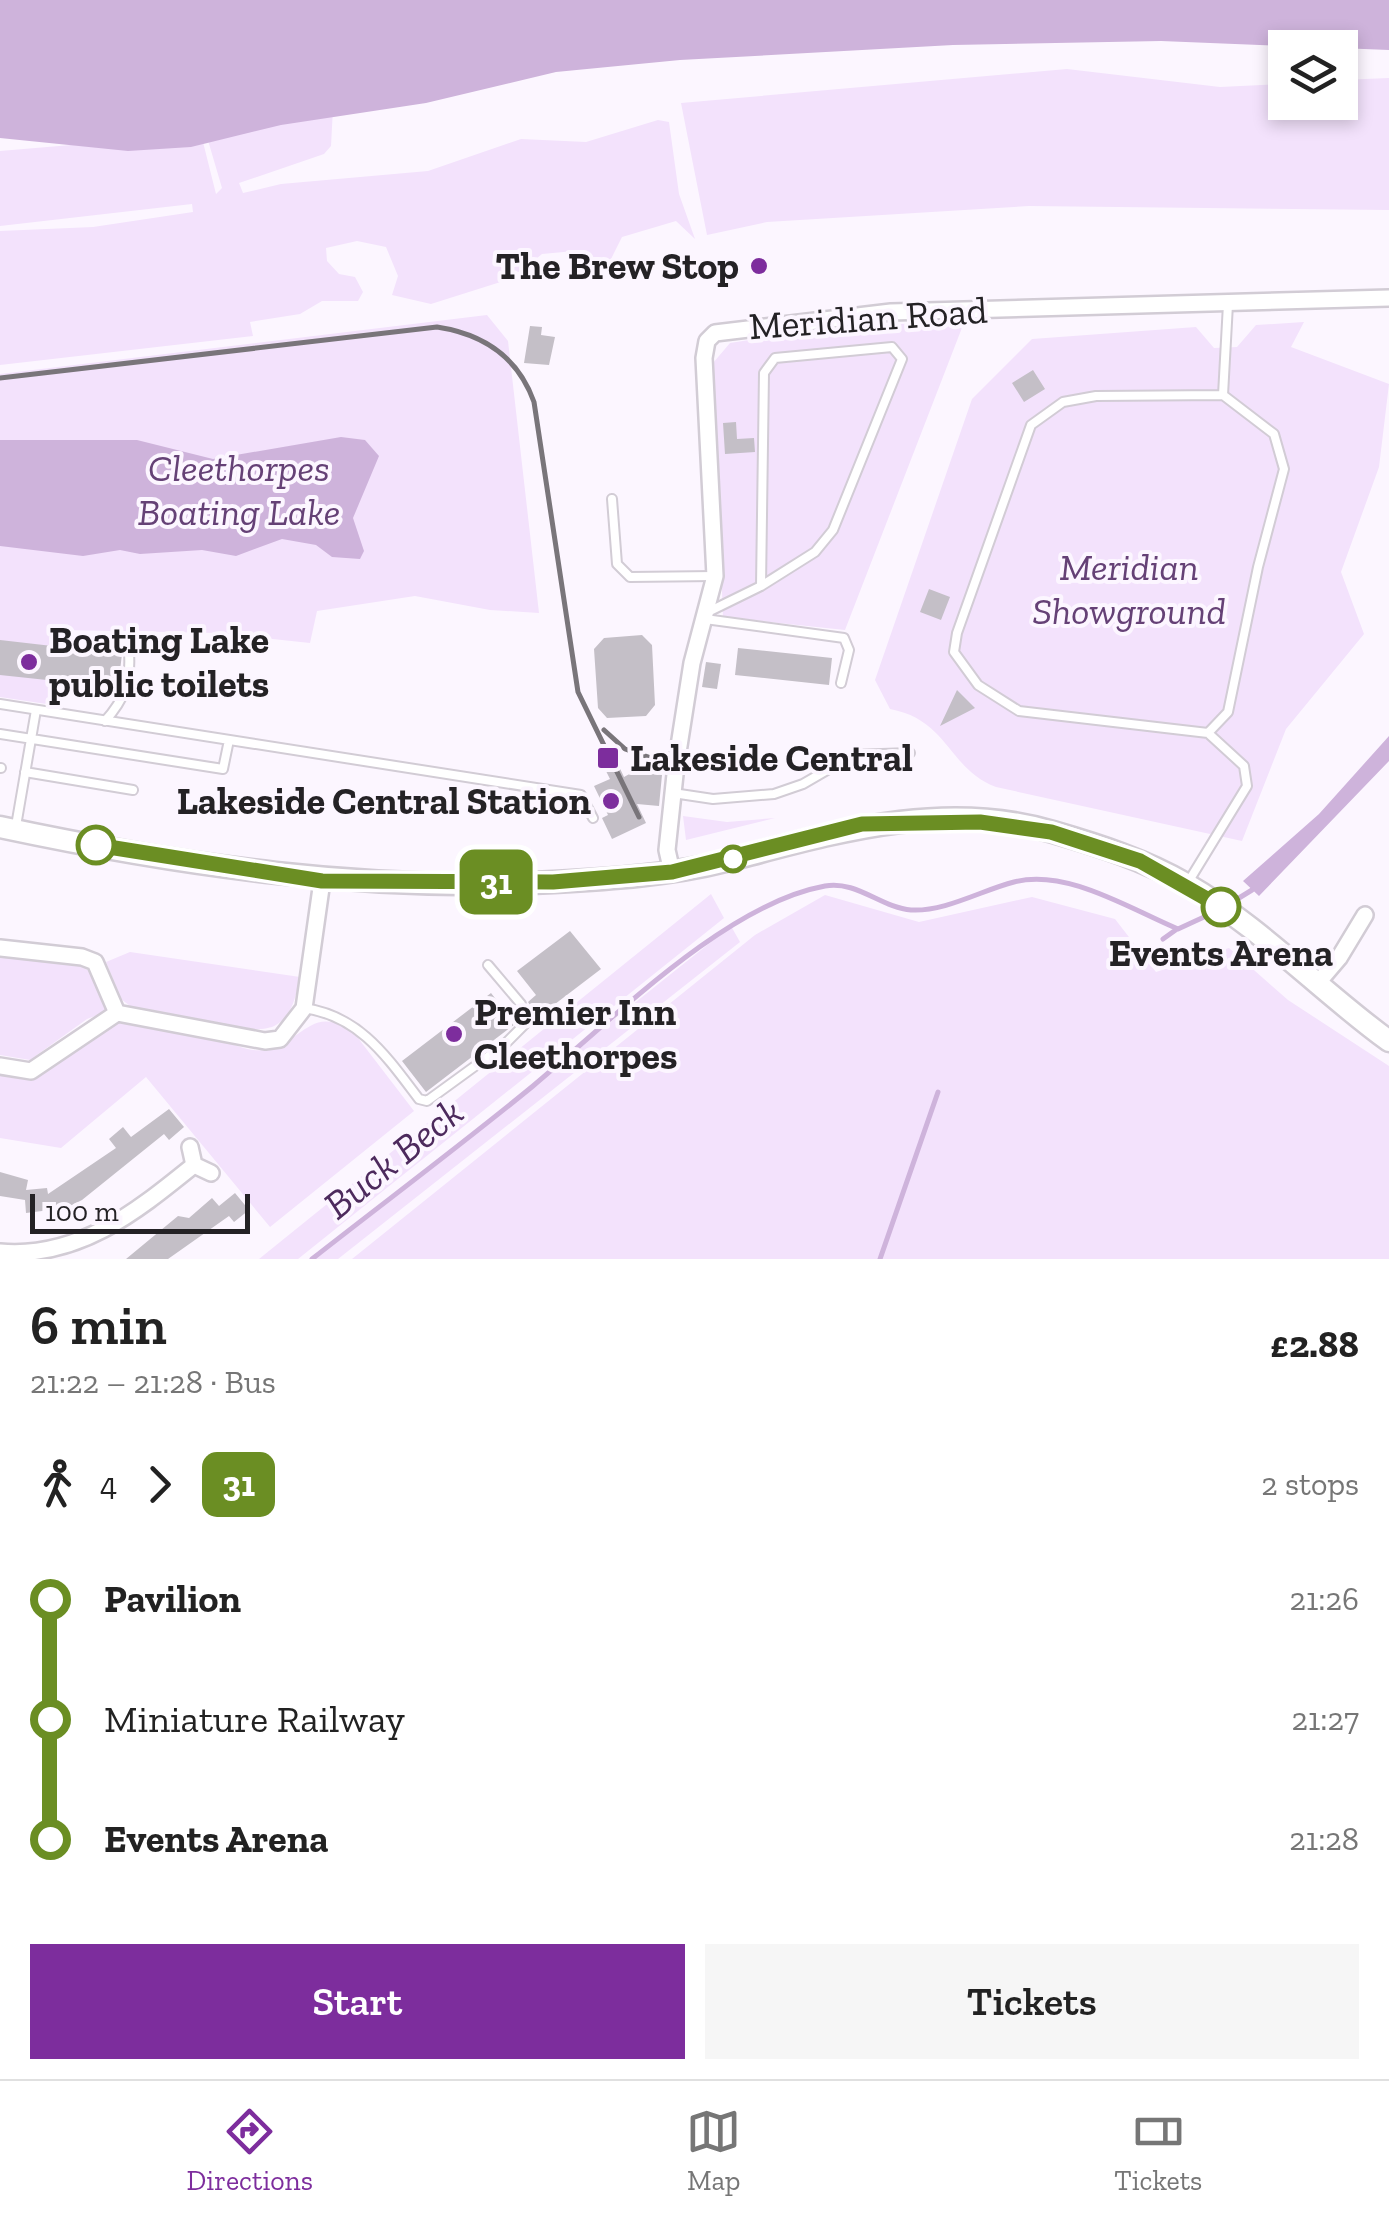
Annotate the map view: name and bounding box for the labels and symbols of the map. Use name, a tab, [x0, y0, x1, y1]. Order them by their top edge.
place label: The Brew Stop	[495, 243, 739, 289]
marker: The Brew Stop	[748, 255, 770, 277]
street label: Meridian Road	[747, 287, 989, 349]
park label: Cleethorpes Boating Lake	[138, 445, 340, 535]
park label: Meridian Showground	[1032, 544, 1226, 634]
place label: Boating Lake public toilets	[49, 617, 269, 707]
marker: Boating Lake public toilets	[18, 651, 40, 673]
place label: Lakeside Central	[630, 735, 913, 781]
marker: Lakeside Central	[595, 745, 621, 771]
place label: Lakeside Central Station	[177, 778, 591, 824]
marker: Lakeside Central Station	[600, 790, 622, 812]
unlabelled marker	[77, 826, 115, 864]
unlabelled marker	[720, 846, 746, 872]
line badge: 31	[451, 850, 541, 914]
marker: Events Arena	[1202, 888, 1240, 926]
place label: Events Arena	[1109, 930, 1333, 976]
place label: Premier Inn Cleethorpes	[474, 989, 677, 1079]
marker: Premier Inn Cleethorpes	[443, 1023, 465, 1045]
water label: Buck Beck	[314, 1088, 472, 1228]
scale bar	[30, 1189, 250, 1234]

